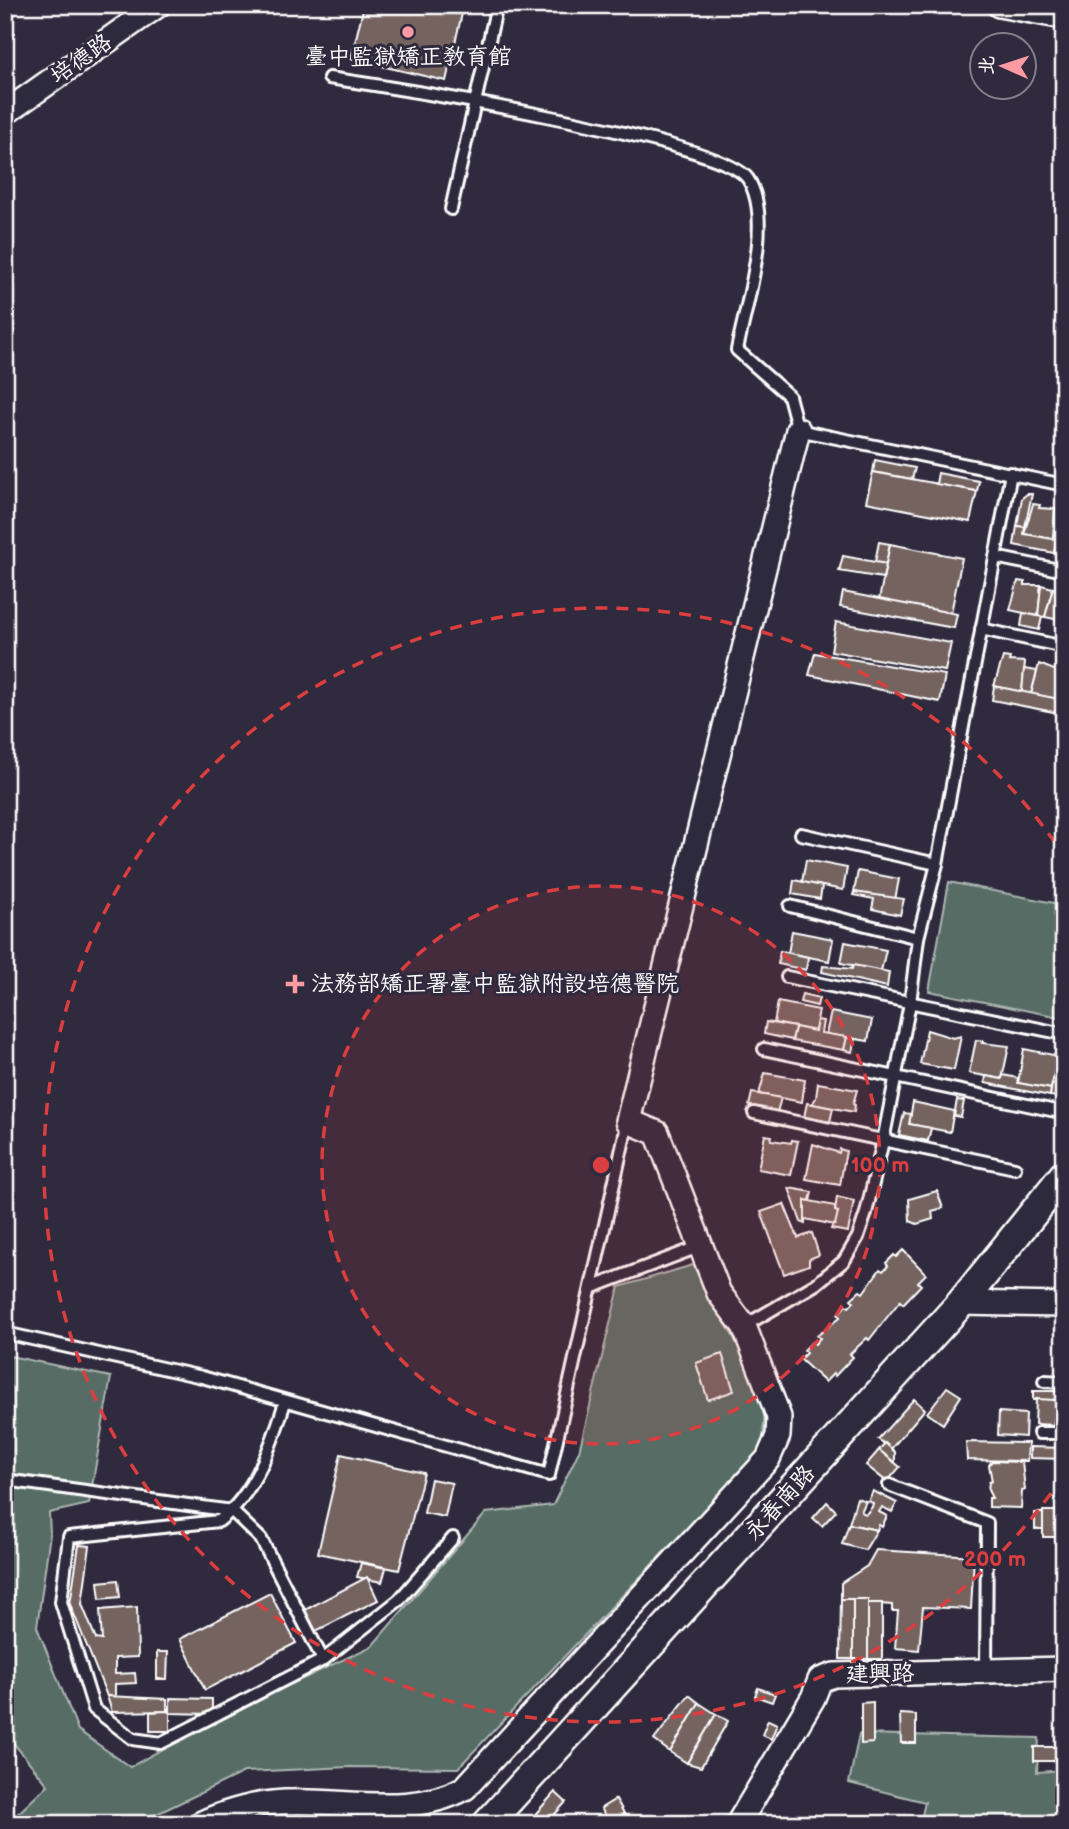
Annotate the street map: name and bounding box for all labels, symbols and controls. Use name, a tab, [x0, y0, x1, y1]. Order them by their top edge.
marker: 臺中監獄矯正教育館	[400, 24, 416, 40]
street label: 培德路	[45, 28, 117, 90]
north arrow	[968, 32, 1038, 102]
place label: 臺中監獄矯正教育館	[305, 43, 512, 71]
text: 北	[976, 55, 1000, 75]
place label: 法務部矯正署臺中監獄附設培德醫院	[311, 970, 679, 998]
marker: 法務部矯正署臺中監獄附設培德醫院	[285, 974, 305, 994]
centre of rings	[589, 1153, 613, 1177]
text: 100 m	[851, 1153, 909, 1178]
street label: 永春南路	[739, 1459, 821, 1547]
text: 200 m	[964, 1547, 1026, 1572]
street label: 建興路	[845, 1659, 915, 1689]

